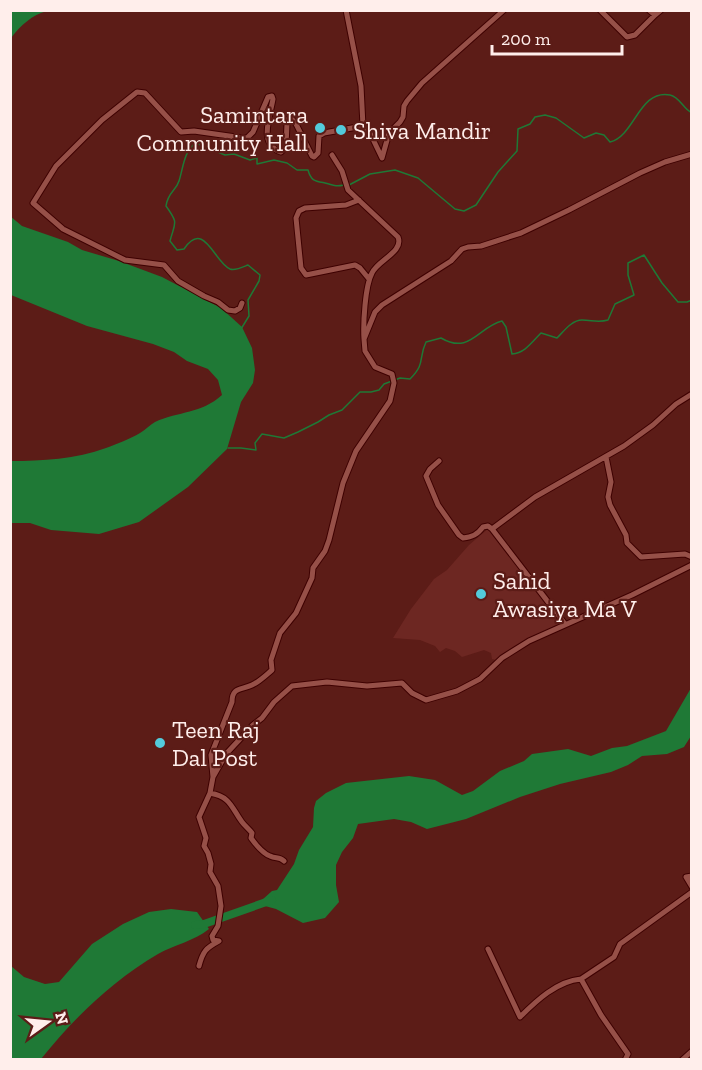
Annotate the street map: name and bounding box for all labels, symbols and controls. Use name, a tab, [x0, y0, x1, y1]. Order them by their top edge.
scale bar	[492, 18, 622, 56]
text: 200 m	[501, 28, 551, 50]
place label: Samintara Community Hall	[137, 100, 308, 157]
place label: Shiva Mandir	[353, 116, 491, 145]
marker: Samintara Community Hall	[313, 121, 327, 135]
marker: Shiva Mandir	[334, 123, 348, 137]
place label: Sahid Awasiya Ma V	[493, 566, 637, 623]
marker: Sahid Awasiya Ma V	[474, 587, 488, 601]
place label: Teen Raj Dal Post	[172, 715, 260, 772]
marker: Teen Raj Dal Post	[153, 736, 167, 750]
north arrow	[18, 992, 78, 1052]
text: N	[51, 1010, 73, 1027]

